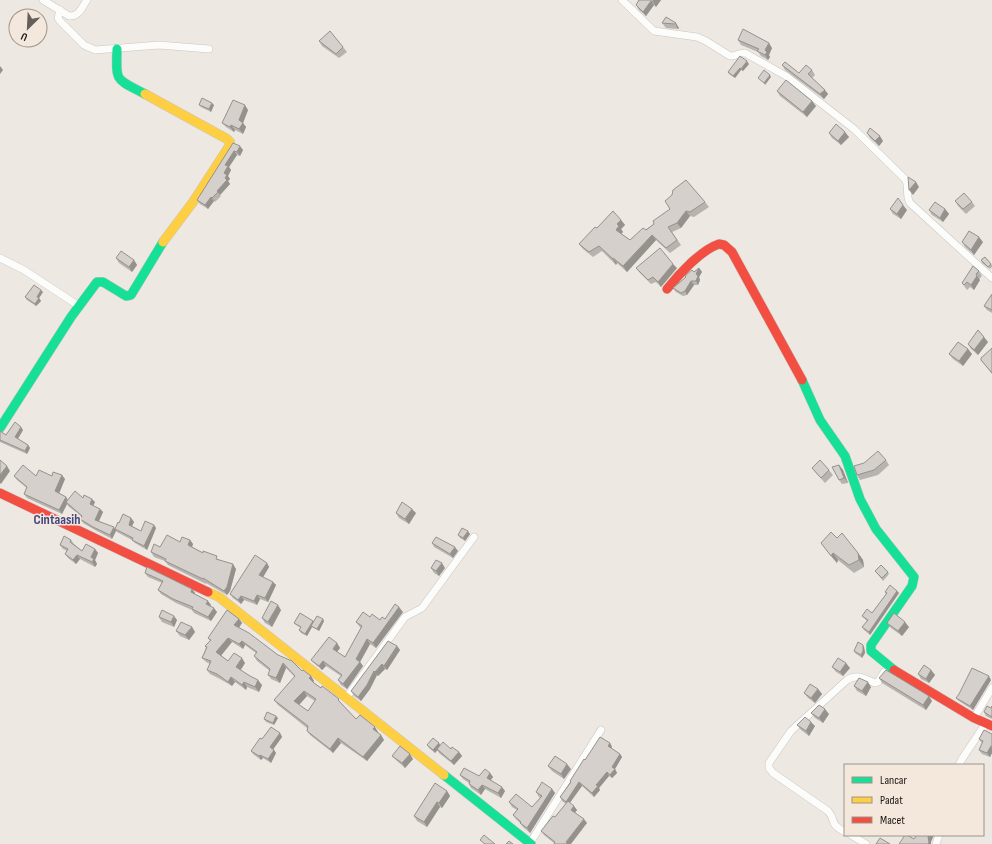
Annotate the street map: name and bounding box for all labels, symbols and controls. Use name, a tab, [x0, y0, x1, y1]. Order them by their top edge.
north arrow	[8, 8, 48, 48]
text: U	[19, 29, 29, 44]
district label: Cintaasih	[34, 511, 80, 528]
legend	[844, 764, 984, 836]
text: Lancar	[880, 773, 907, 788]
text: Padat	[880, 793, 903, 808]
text: Macet	[880, 813, 905, 828]

